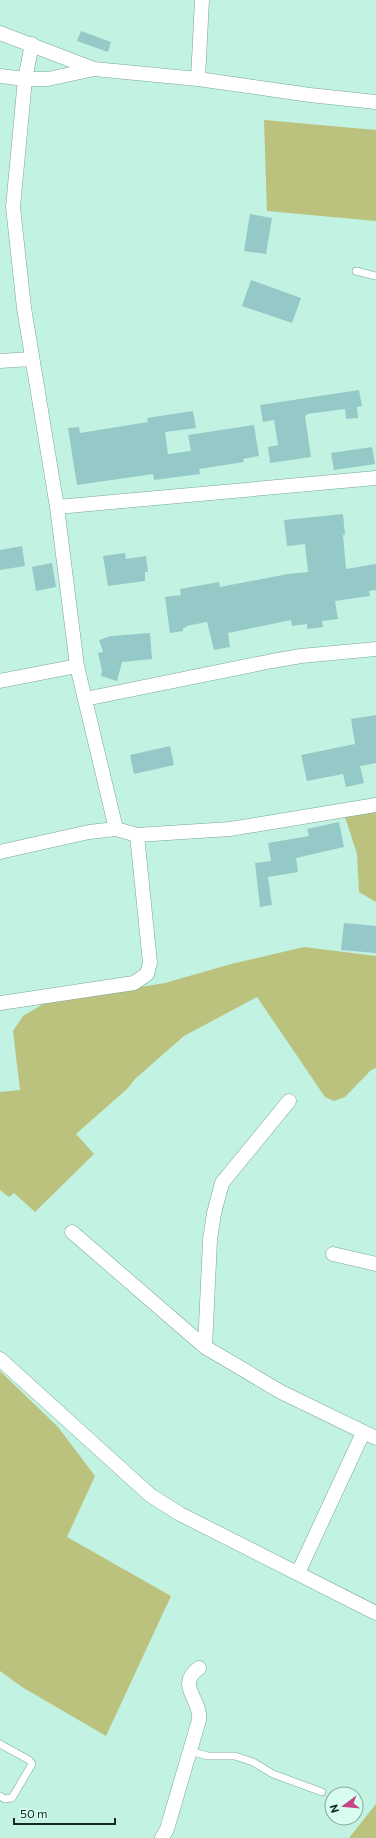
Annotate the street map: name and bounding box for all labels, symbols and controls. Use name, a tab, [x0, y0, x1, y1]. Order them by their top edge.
north arrow	[324, 1786, 364, 1826]
scale bar	[14, 1800, 115, 1826]
text: N	[327, 1803, 341, 1815]
text: 50 m	[20, 1806, 48, 1820]

